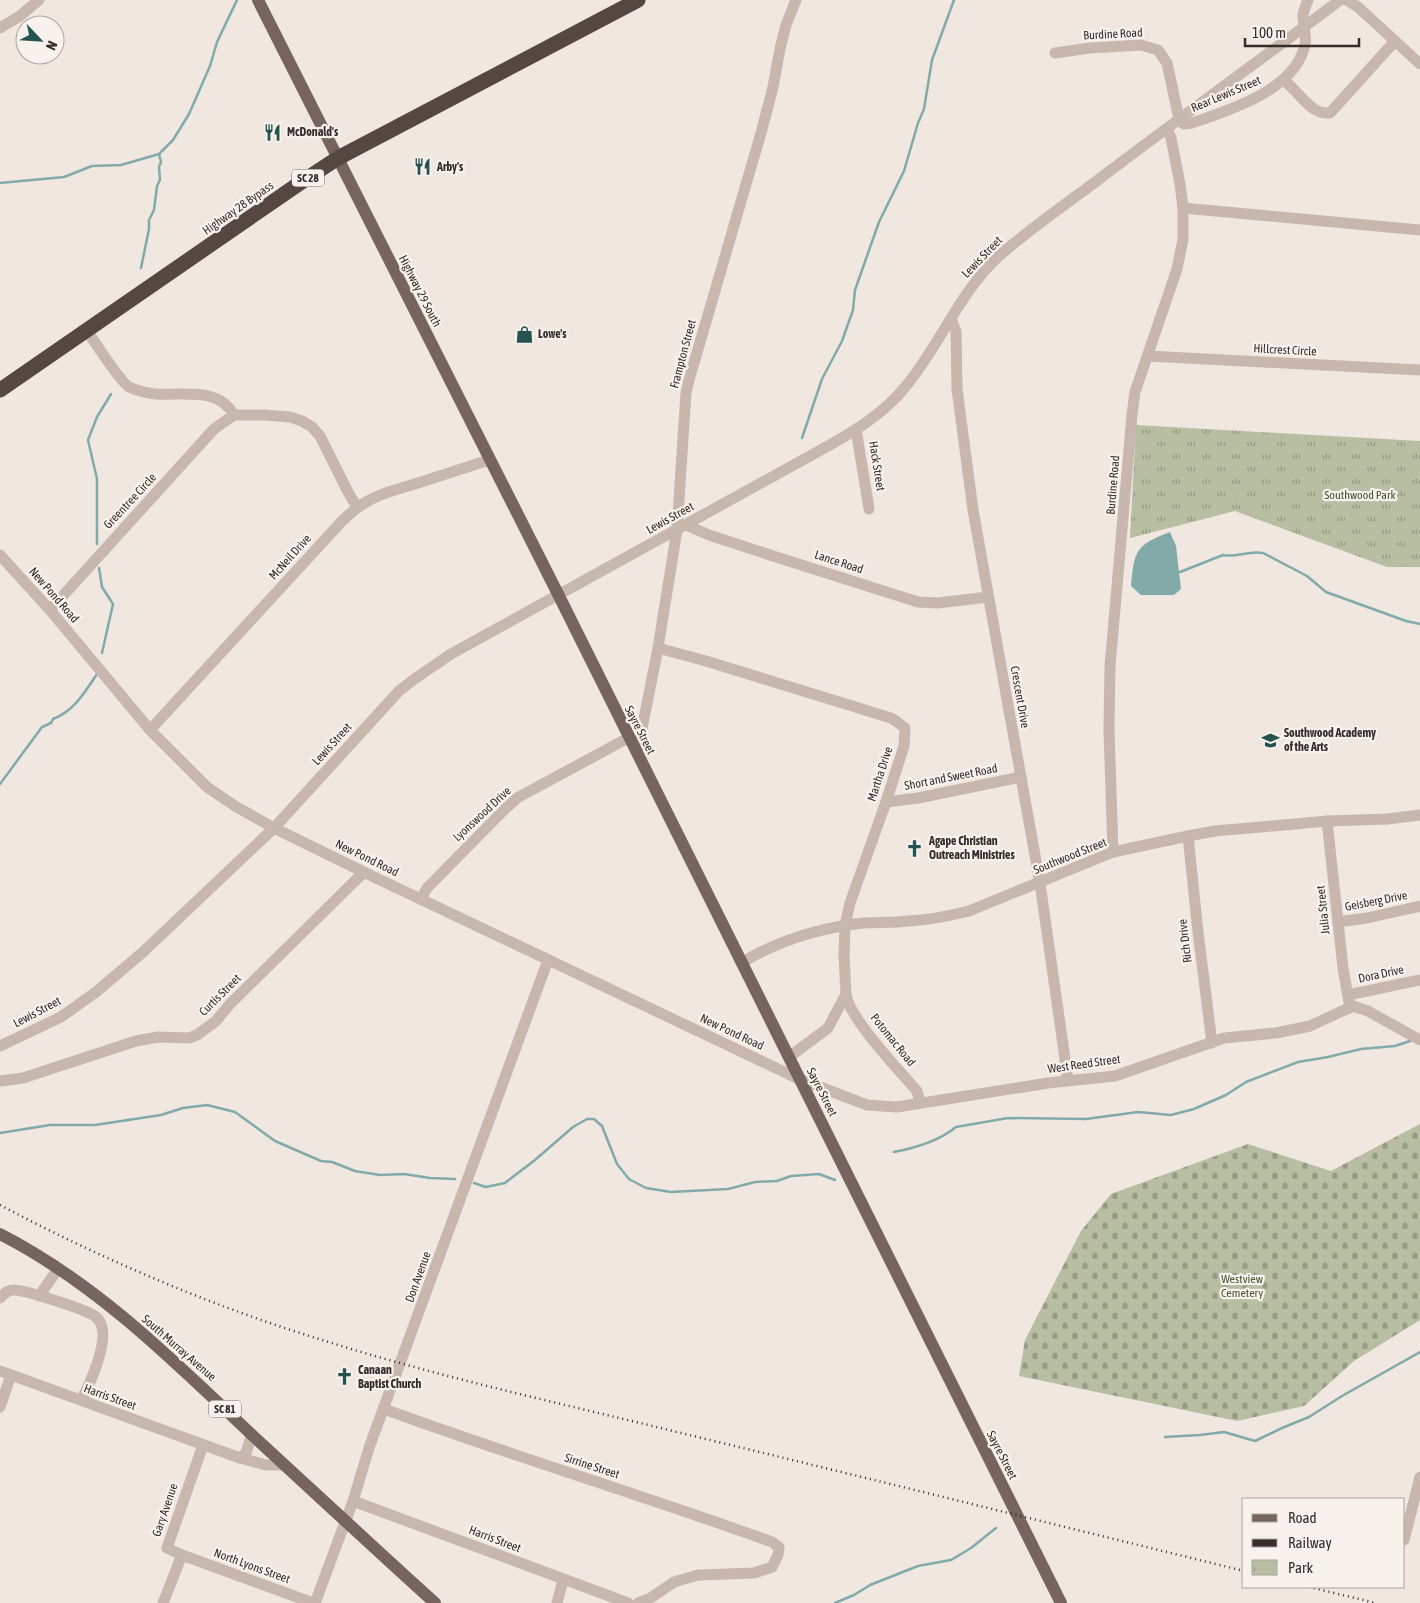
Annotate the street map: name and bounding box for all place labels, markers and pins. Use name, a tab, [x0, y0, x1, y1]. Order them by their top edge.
restaurant icon: McDonald's	[263, 122, 283, 142]
place label: McDonald's	[287, 125, 339, 139]
restaurant icon: Arby's	[413, 157, 433, 177]
place label: Arby's	[436, 160, 464, 174]
shop icon: Lowe's	[514, 324, 534, 344]
place label: Lowe's	[538, 327, 567, 341]
place label: Southwood Academy of the Arts	[1284, 726, 1376, 754]
school or university icon: Southwood Academy of the Arts	[1260, 730, 1280, 750]
place label: Agape Christian Outreach Ministries	[928, 834, 1016, 862]
church icon: Agape Christian Outreach Ministries	[905, 838, 925, 858]
place label: Canaan Baptist Church	[358, 1363, 422, 1391]
church icon: Canaan Baptist Church	[334, 1367, 354, 1387]

